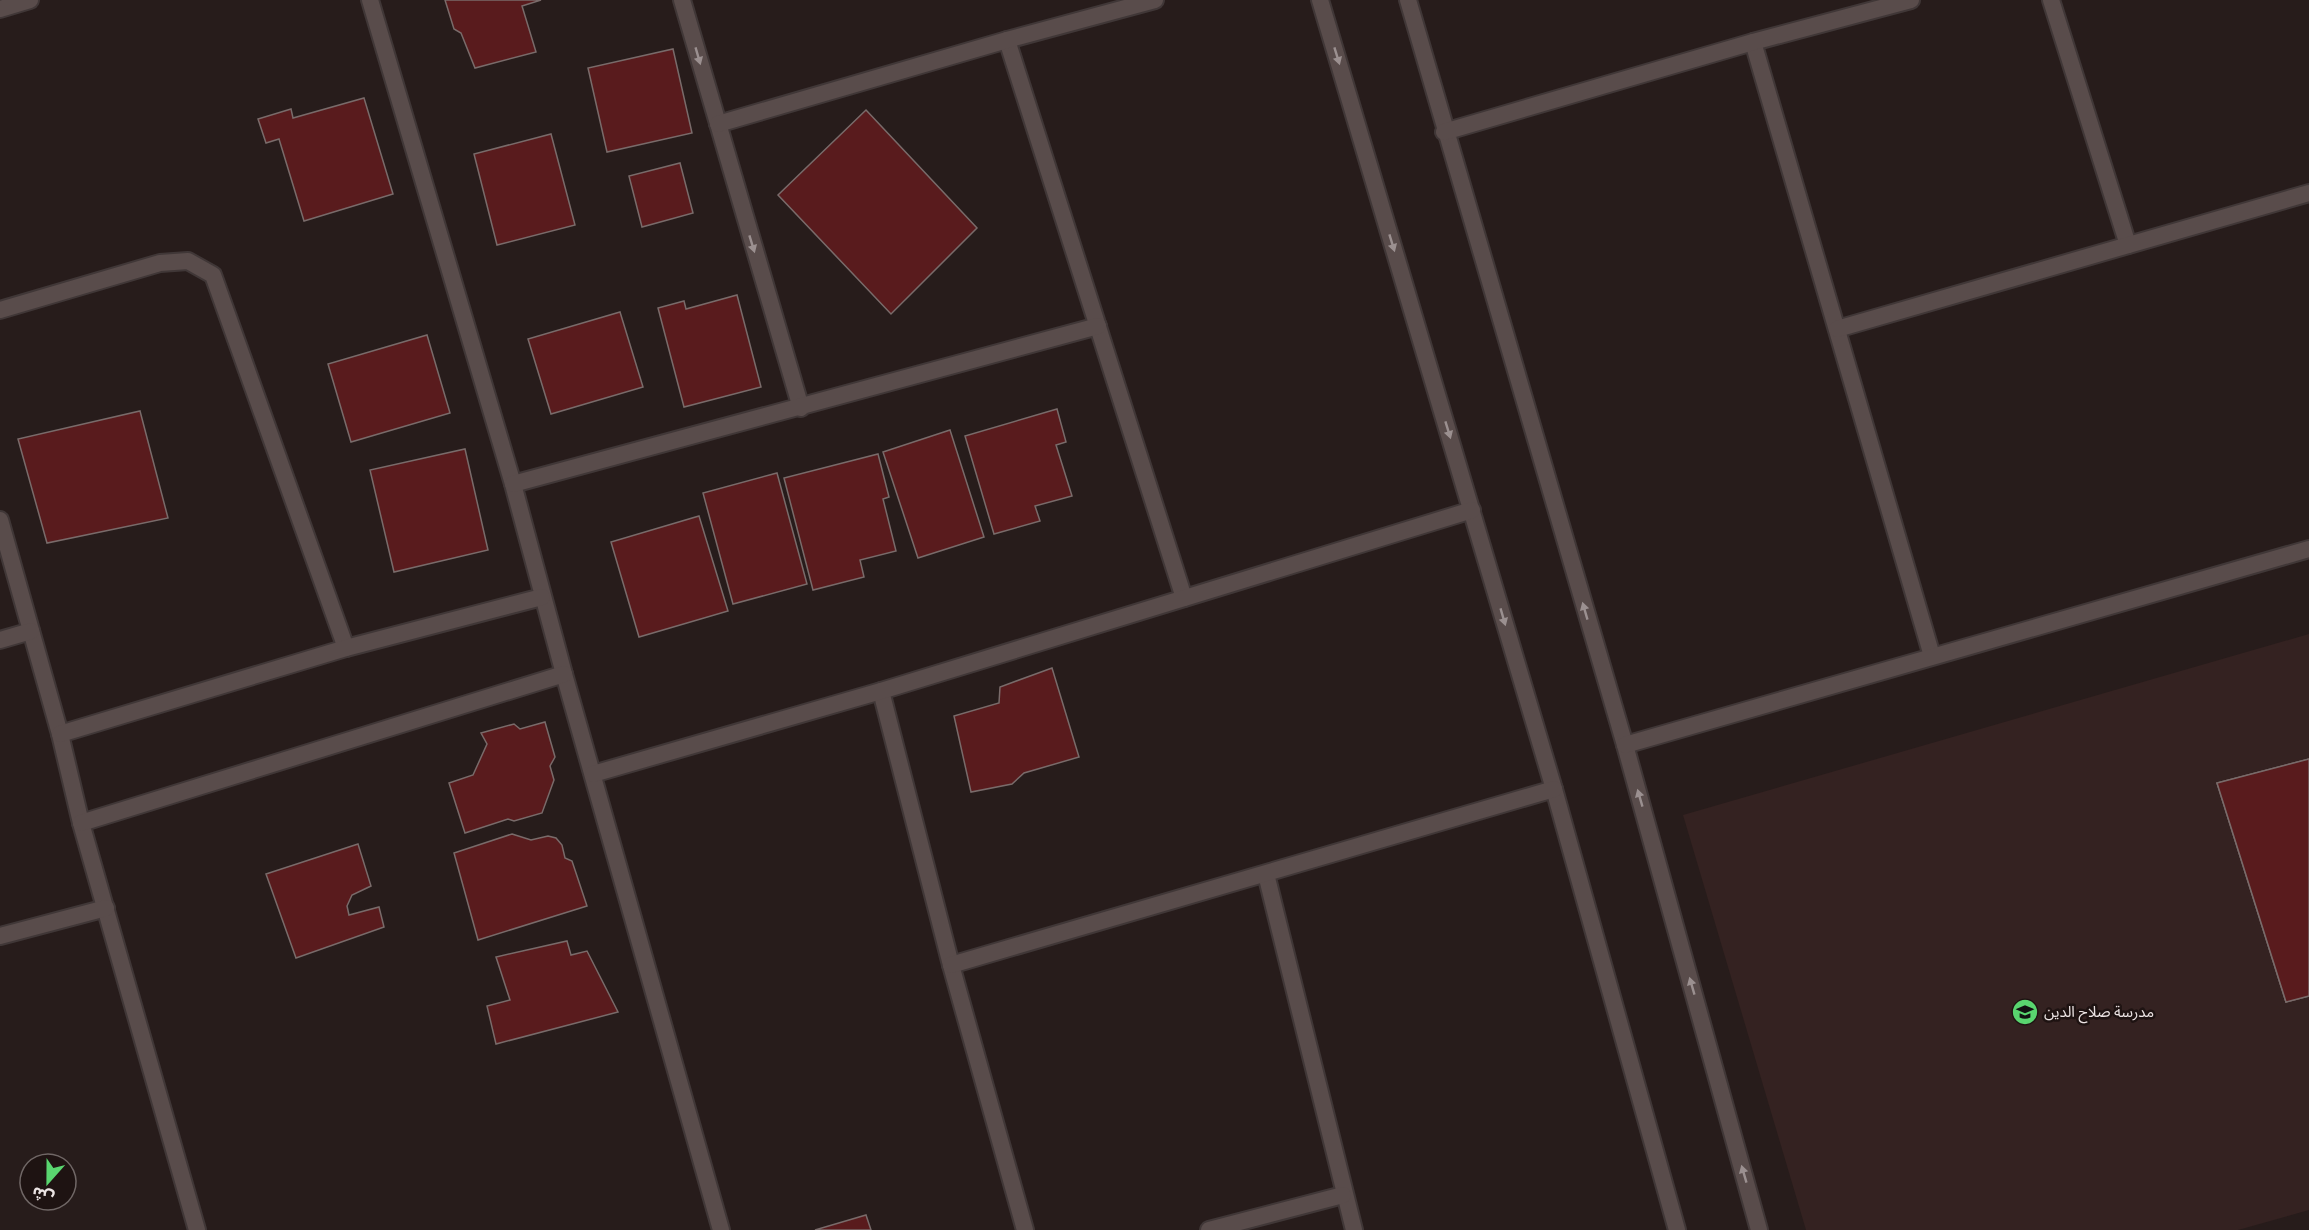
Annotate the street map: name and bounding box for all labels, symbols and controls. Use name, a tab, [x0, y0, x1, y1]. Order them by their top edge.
one-way arrow	[694, 47, 703, 65]
one-way arrow	[1333, 47, 1342, 65]
one-way arrow	[1388, 234, 1397, 252]
one-way arrow	[748, 235, 757, 253]
one-way arrow	[1444, 421, 1453, 439]
one-way arrow	[1580, 601, 1589, 619]
one-way arrow	[1499, 608, 1508, 626]
one-way arrow	[1634, 789, 1644, 807]
one-way arrow	[1687, 977, 1696, 995]
school or university icon: مدرسة صلاح الدين	[2010, 997, 2040, 1027]
place label: مدرسة صلاح الدين	[2044, 1004, 2154, 1024]
north arrow	[18, 1152, 78, 1212]
one-way arrow	[1739, 1165, 1748, 1183]
text: ش	[29, 1181, 57, 1207]

